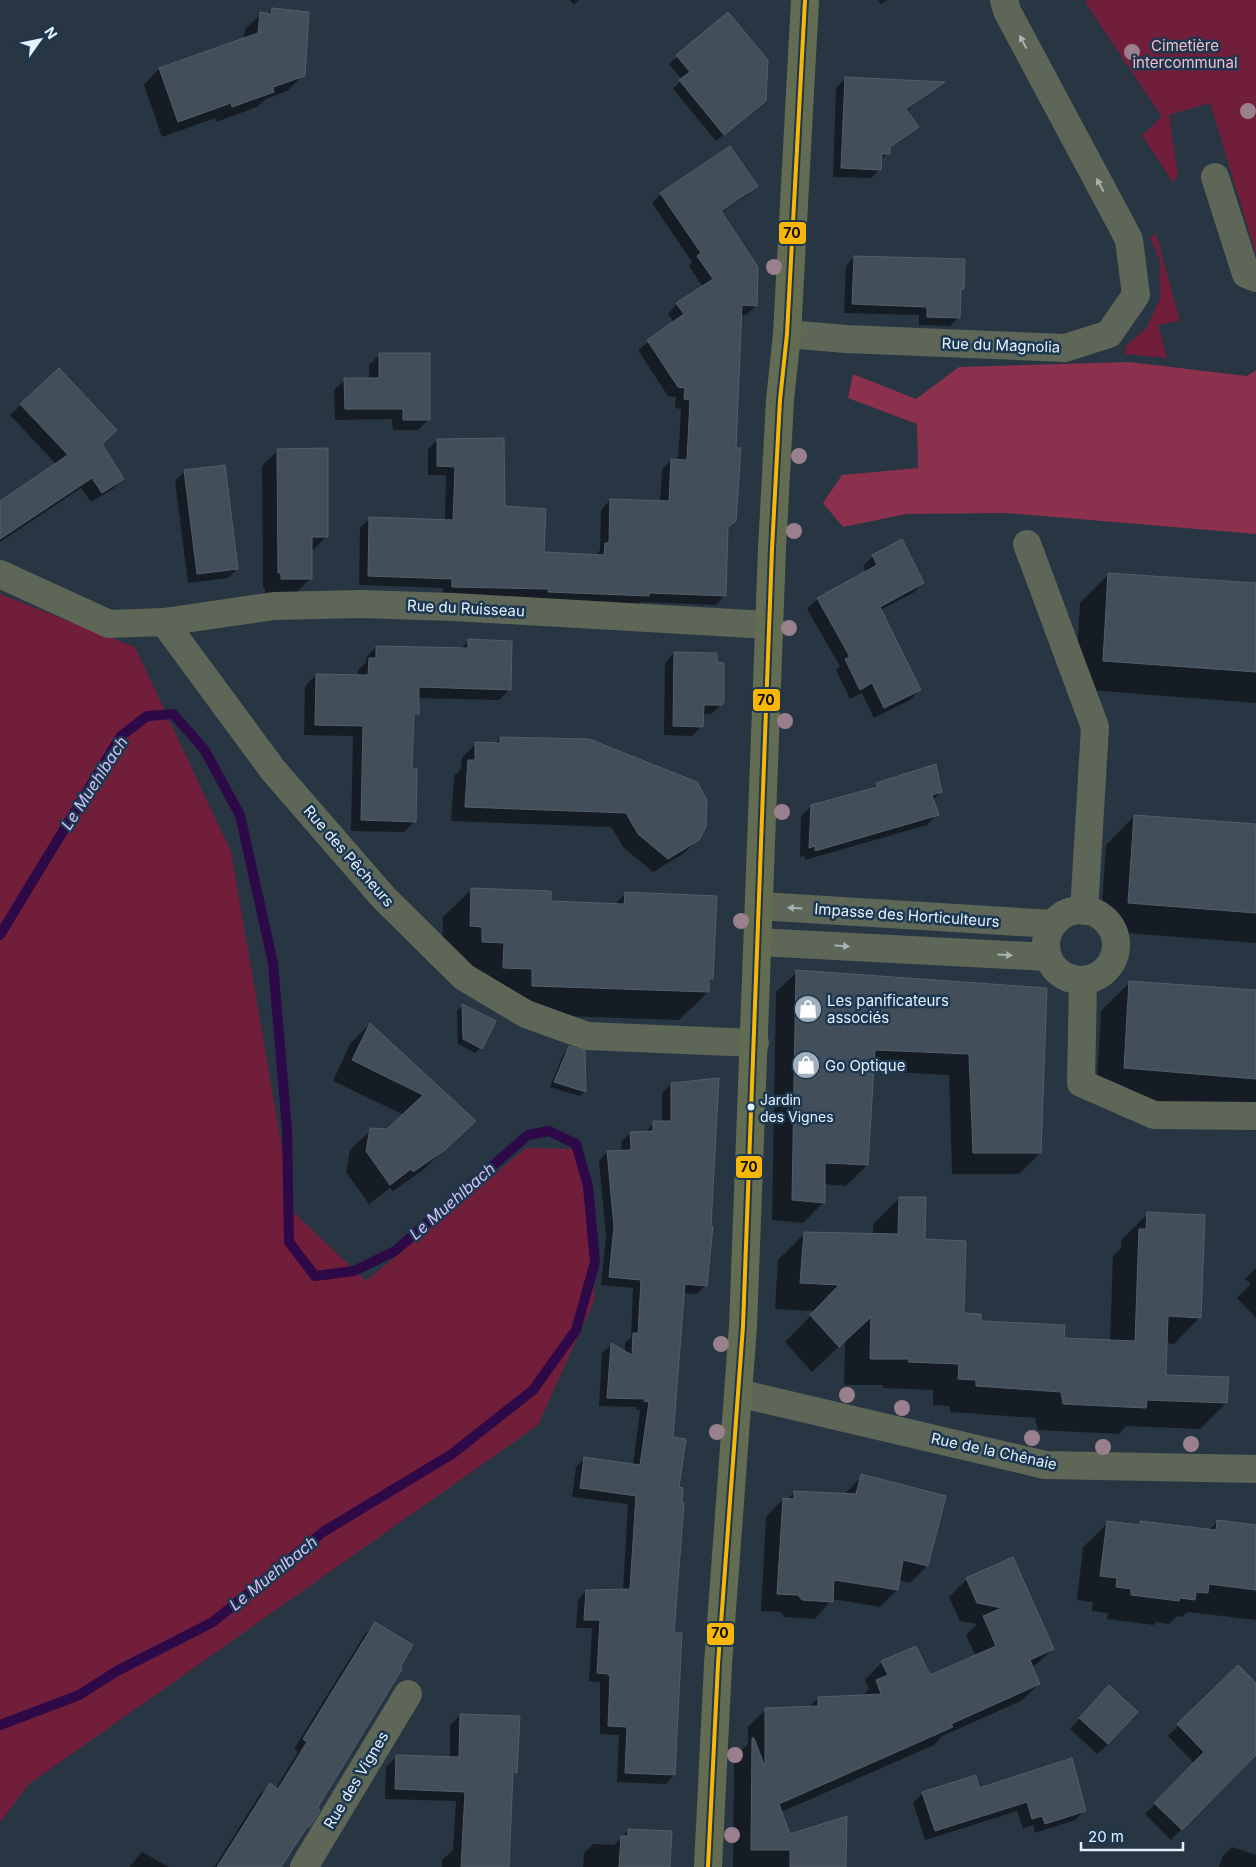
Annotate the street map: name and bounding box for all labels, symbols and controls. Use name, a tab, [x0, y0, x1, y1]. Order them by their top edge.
north arrow	[15, 15, 65, 65]
text: N	[41, 24, 61, 42]
one-way arrow	[1019, 34, 1027, 49]
park label: Cimetière intercommunal	[1132, 36, 1238, 72]
one-way arrow	[1096, 177, 1104, 192]
line badge: 70	[778, 221, 807, 245]
text: 70	[783, 224, 801, 241]
street label: Rue du Magnolia	[941, 333, 1061, 357]
street label: Rue du Ruisseau	[407, 595, 525, 621]
line badge: 70	[752, 688, 781, 712]
text: 70	[757, 691, 775, 708]
water label: Le Muehlbach	[56, 732, 132, 834]
street label: Rue des Pêcheurs	[300, 801, 398, 911]
street label: Impasse des Horticulteurs	[814, 899, 1000, 931]
one-way arrow	[786, 904, 802, 912]
one-way arrow	[835, 943, 851, 951]
one-way arrow	[997, 951, 1013, 959]
place label: Les panificateurs associés	[827, 991, 949, 1027]
shop icon: Les panificateurs associés	[793, 994, 823, 1024]
shop icon: Go Optique	[791, 1050, 821, 1080]
place label: Go Optique	[825, 1056, 905, 1075]
place label: Jardin des Vignes	[760, 1091, 834, 1125]
marker: Jardin des Vignes	[746, 1102, 756, 1112]
line badge: 70	[735, 1155, 763, 1179]
water label: Le Muehlbach	[405, 1158, 499, 1244]
text: 70	[740, 1158, 758, 1175]
street label: Rue de la Chênaie	[929, 1428, 1059, 1474]
water label: Le Muehlbach	[225, 1531, 321, 1615]
line badge: 70	[706, 1622, 735, 1646]
text: 70	[711, 1624, 729, 1641]
street label: Rue des Vignes	[319, 1728, 393, 1832]
scale bar	[1081, 1820, 1184, 1852]
text: 20 m	[1088, 1827, 1124, 1846]

